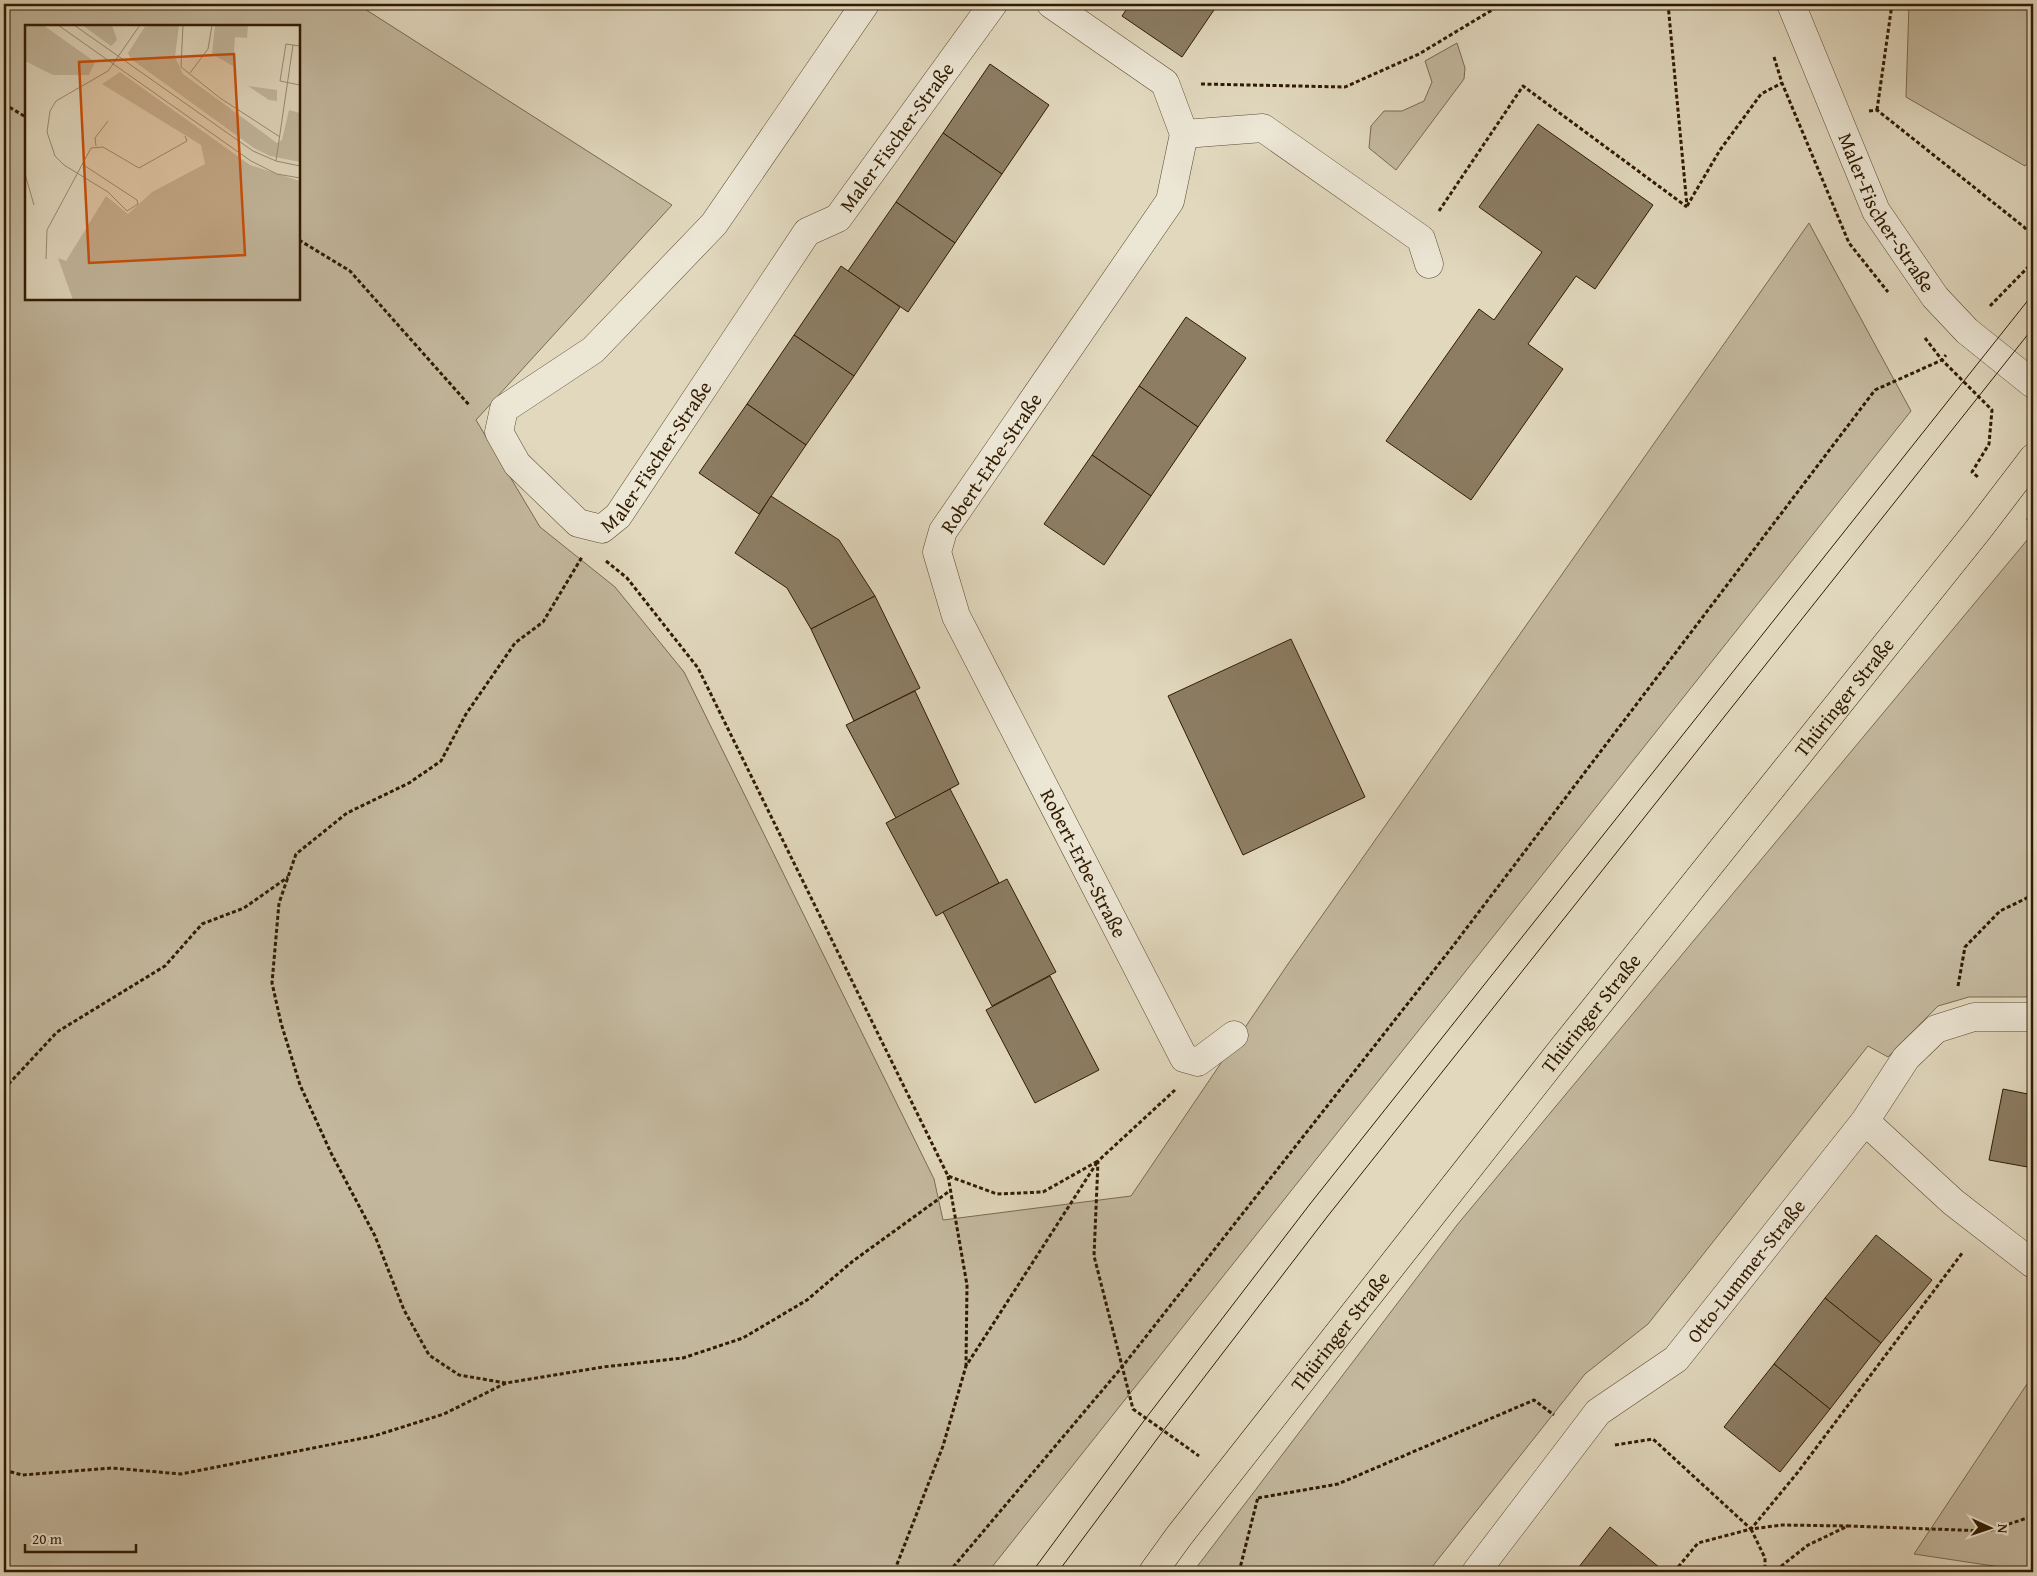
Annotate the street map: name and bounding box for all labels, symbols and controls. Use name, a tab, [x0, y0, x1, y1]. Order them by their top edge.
inset map	[25, 25, 300, 300]
street label: Maler-Fischer-Straße	[832, 56, 961, 218]
street label: Maler-Fischer-Straße	[1831, 128, 1943, 298]
street label: Maler-Fischer-Straße	[594, 375, 718, 539]
street label: Robert-Erbe-Straße	[933, 387, 1048, 539]
street label: Thüringer Straße	[1787, 631, 1901, 763]
street label: Robert-Erbe-Straße	[1034, 784, 1135, 943]
street label: Thüringer Straße	[1534, 947, 1647, 1079]
street label: Otto-Lummer-Straße	[1679, 1192, 1812, 1349]
street label: Thüringer Straße	[1283, 1265, 1396, 1397]
north arrow	[1964, 1504, 2014, 1554]
scale bar	[25, 1521, 136, 1553]
text: N	[1993, 1523, 2013, 1535]
text: 20 m	[32, 1528, 63, 1549]

